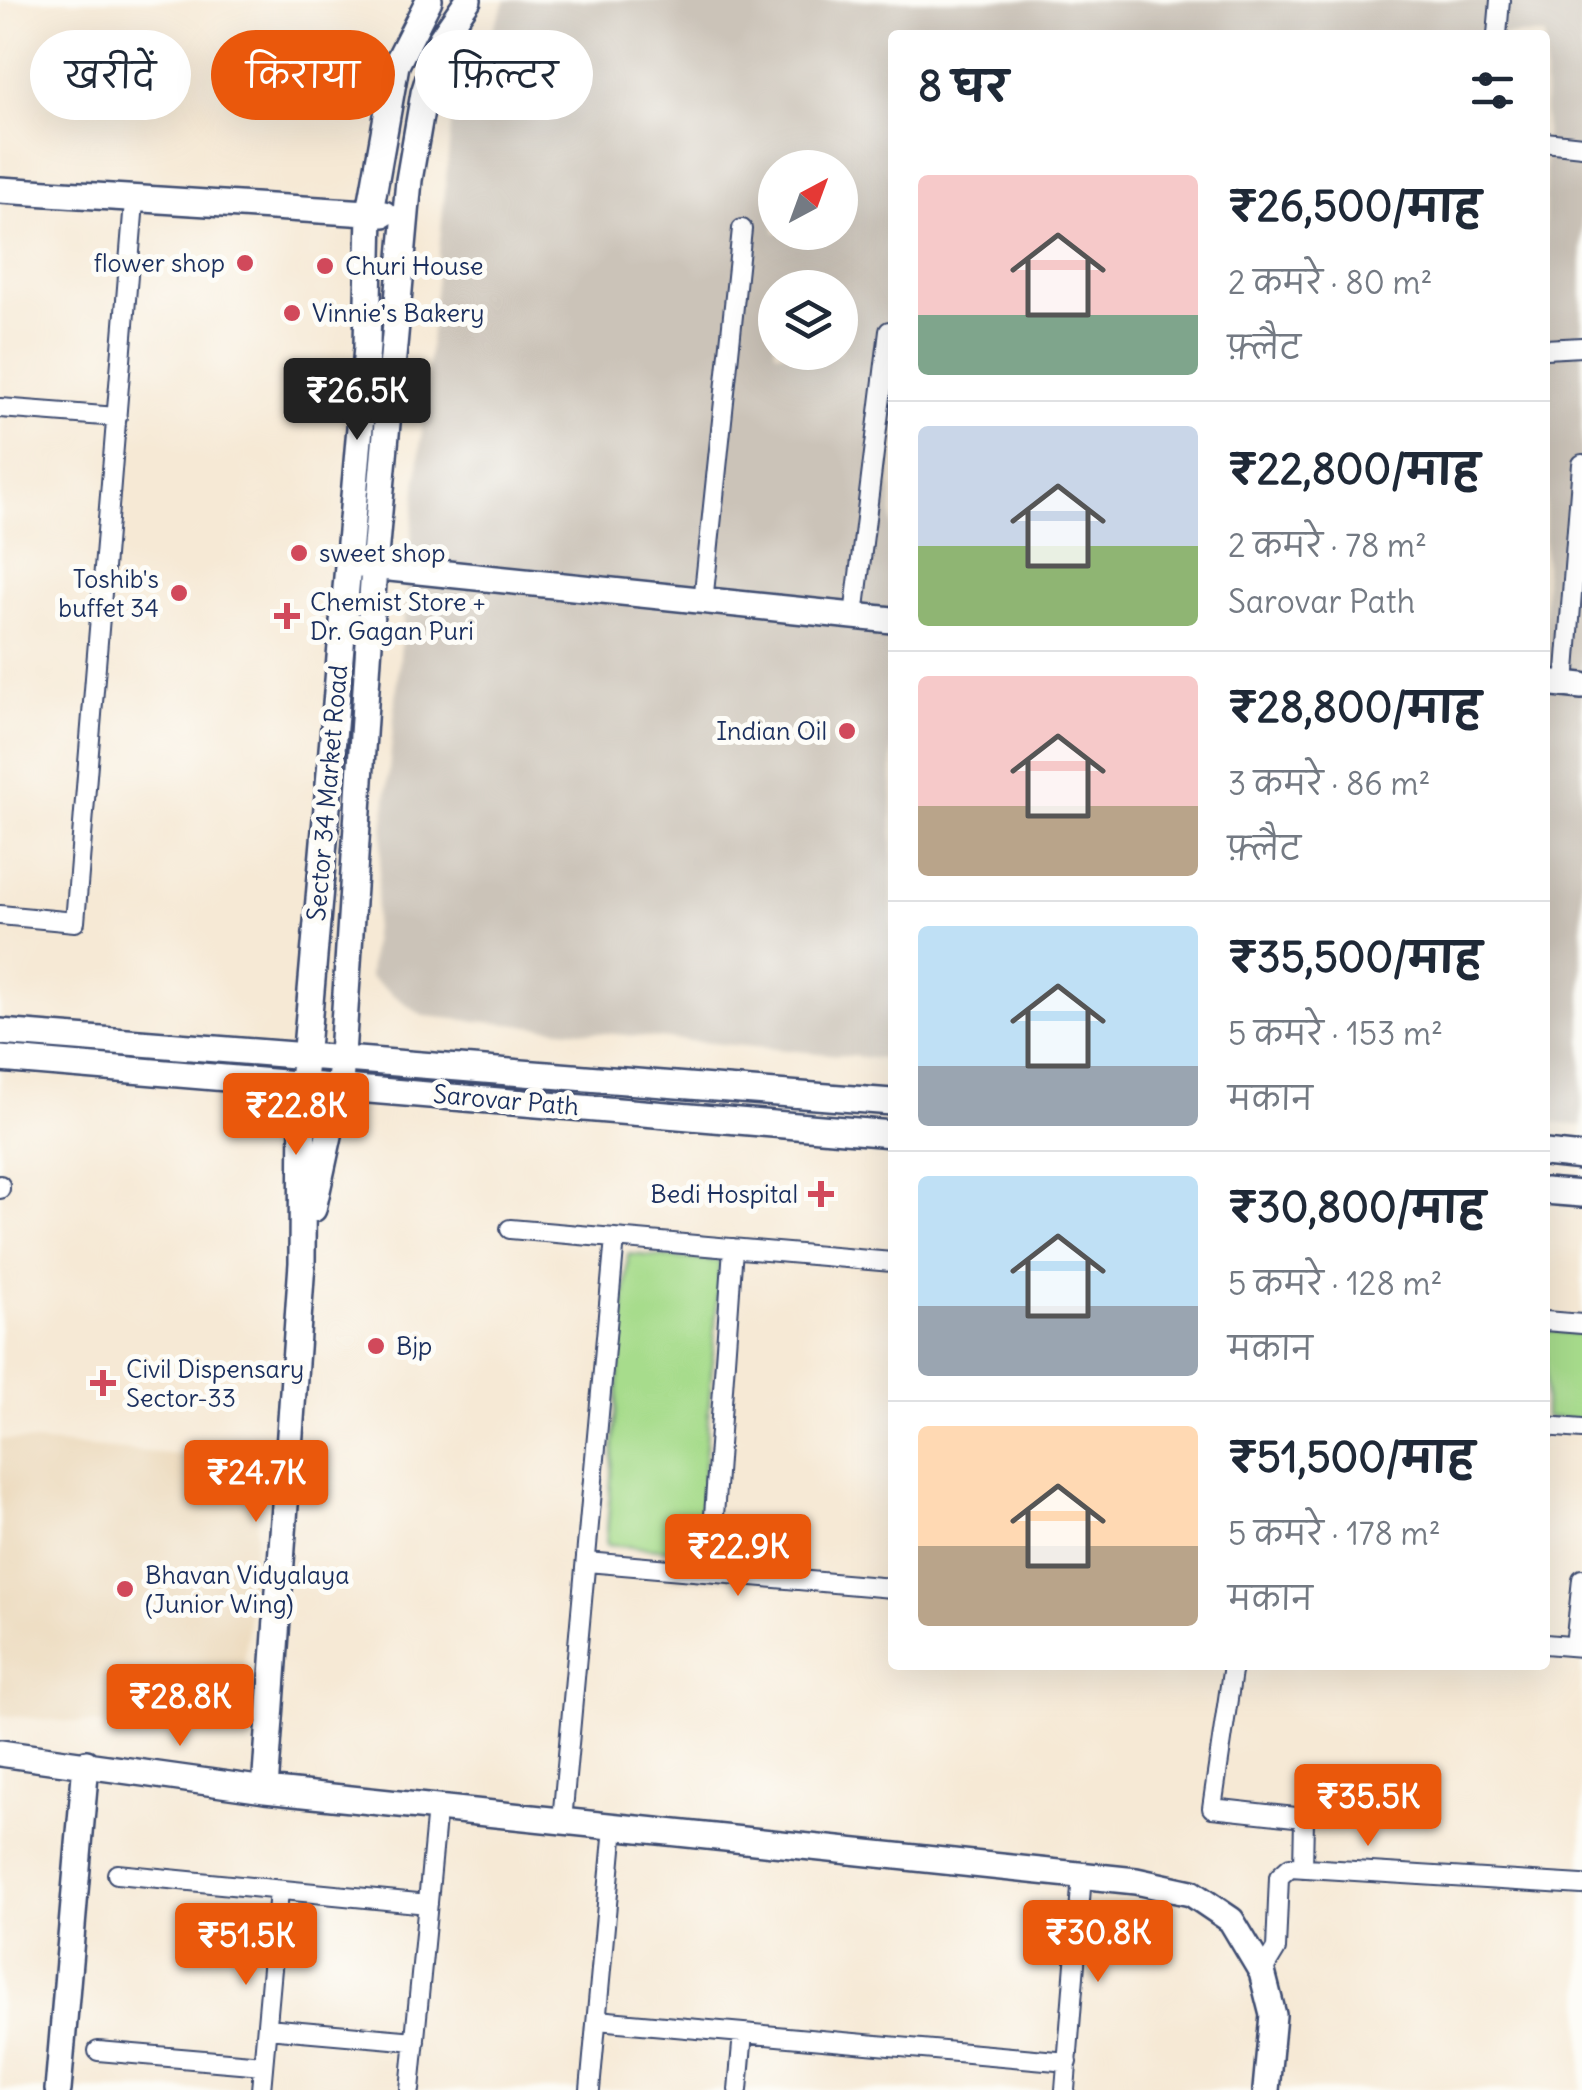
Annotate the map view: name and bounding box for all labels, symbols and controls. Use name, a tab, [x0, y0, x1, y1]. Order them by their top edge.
chip: खरीदें	[30, 30, 191, 120]
chip: किराया	[211, 30, 395, 120]
chip: फ़िल्टर	[415, 30, 593, 120]
text: 8 घर	[918, 60, 1008, 112]
icon: filters	[1465, 63, 1520, 118]
north arrow	[758, 150, 858, 250]
map controls	[758, 150, 858, 370]
text: ₹26,500/माह	[1228, 180, 1481, 232]
icon: home	[998, 215, 1118, 335]
place label: flower shop	[94, 247, 225, 279]
place label: Churi House	[345, 250, 484, 282]
marker: flower shop	[234, 252, 256, 274]
marker: Churi House	[314, 255, 336, 277]
text: 2 कमरे · 80 m²	[1228, 262, 1432, 303]
button: layers	[758, 270, 858, 370]
place label: Vinnie's Bakery	[312, 297, 484, 329]
marker: Vinnie's Bakery	[281, 302, 303, 324]
text: फ़्लैट	[1228, 327, 1301, 368]
pin: ₹26.5K	[276, 358, 438, 443]
text: ₹26.5K	[306, 370, 408, 411]
text: ₹22,800/माह	[1228, 443, 1480, 495]
icon: home	[998, 466, 1118, 586]
text: 2 कमरे · 78 m²	[1228, 525, 1427, 566]
place label: sweet shop	[319, 537, 445, 569]
marker: sweet shop	[288, 542, 310, 564]
place label: Toshib's buffet 34	[58, 563, 159, 624]
text: Sarovar Path	[1228, 581, 1415, 622]
marker: Toshib's buffet 34	[168, 582, 190, 604]
place label: Chemist Store + Dr. Gagan Puri	[310, 586, 486, 647]
marker: Chemist Store + Dr. Gagan Puri	[274, 603, 300, 629]
street label: Sector 34 Market Road	[300, 664, 354, 922]
text: ₹28,800/माह	[1228, 681, 1481, 733]
place label: Indian Oil	[716, 715, 827, 747]
icon: home	[998, 716, 1118, 836]
marker: Indian Oil	[836, 720, 858, 742]
text: 3 कमरे · 86 m²	[1228, 763, 1430, 804]
text: फ़्लैट	[1228, 828, 1301, 869]
text: ₹35,500/माह	[1228, 931, 1482, 983]
icon: home	[998, 966, 1118, 1086]
text: 5 कमरे · 153 m²	[1228, 1013, 1443, 1054]
pin: ₹22.8K	[215, 1073, 377, 1158]
street label: Sarovar Path	[432, 1078, 580, 1122]
text: मकान	[1228, 1078, 1313, 1119]
text: ₹22.8K	[245, 1085, 347, 1126]
place label: Bedi Hospital	[650, 1178, 798, 1210]
marker: Bedi Hospital	[808, 1181, 834, 1207]
text: ₹30,800/माह	[1228, 1181, 1485, 1233]
icon: home	[998, 1216, 1118, 1336]
text: 5 कमरे · 128 m²	[1228, 1263, 1442, 1304]
text: मकान	[1228, 1328, 1313, 1369]
place label: Bjp	[396, 1330, 432, 1362]
marker: Bjp	[365, 1335, 387, 1357]
place label: Civil Dispensary Sector-33	[126, 1353, 304, 1414]
marker: Civil Dispensary Sector-33	[90, 1370, 116, 1396]
text: ₹51,500/माह	[1228, 1431, 1475, 1483]
pin: ₹24.7K	[175, 1440, 337, 1525]
text: ₹24.7K	[206, 1452, 306, 1493]
icon: home	[998, 1466, 1118, 1586]
text: 5 कमरे · 178 m²	[1228, 1513, 1441, 1554]
pin: ₹22.9K	[657, 1514, 819, 1599]
text: ₹22.9K	[687, 1526, 789, 1567]
place label: Bhavan Vidyalaya (Junior Wing)	[145, 1559, 349, 1620]
marker: Bhavan Vidyalaya (Junior Wing)	[114, 1578, 136, 1600]
text: मकान	[1228, 1578, 1313, 1619]
pin: ₹28.8K	[99, 1664, 261, 1749]
text: ₹28.8K	[129, 1676, 231, 1717]
pin: ₹35.5K	[1287, 1764, 1449, 1849]
text: ₹35.5K	[1316, 1776, 1420, 1817]
pin: ₹30.8K	[1017, 1900, 1179, 1985]
pin: ₹51.5K	[165, 1903, 327, 1988]
text: ₹30.8K	[1045, 1912, 1151, 1953]
text: ₹51.5K	[197, 1915, 295, 1956]

